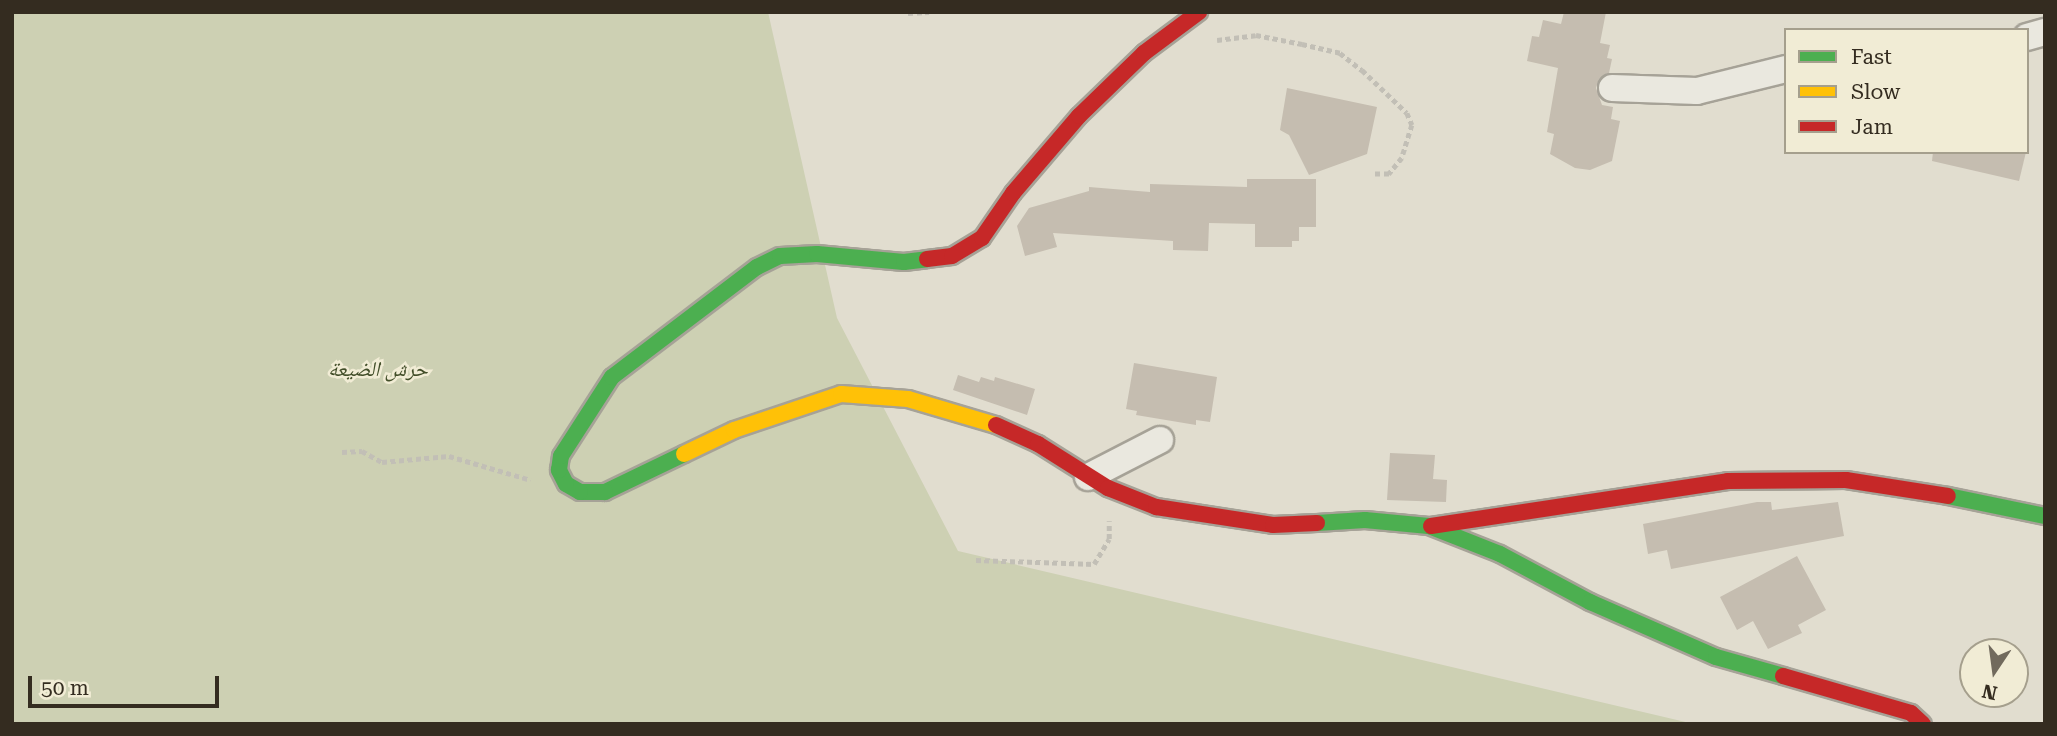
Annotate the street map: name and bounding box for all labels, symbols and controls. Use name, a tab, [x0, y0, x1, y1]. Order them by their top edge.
legend	[1784, 28, 2029, 154]
text: Fast	[1851, 45, 1892, 69]
text: Slow	[1851, 80, 1900, 104]
text: Jam	[1851, 115, 1893, 139]
park label: حرش الضيعة	[328, 356, 428, 382]
north arrow	[1959, 638, 2029, 708]
scale bar	[32, 662, 222, 706]
text: 50 m	[41, 676, 89, 700]
text: N	[1980, 679, 1999, 705]

